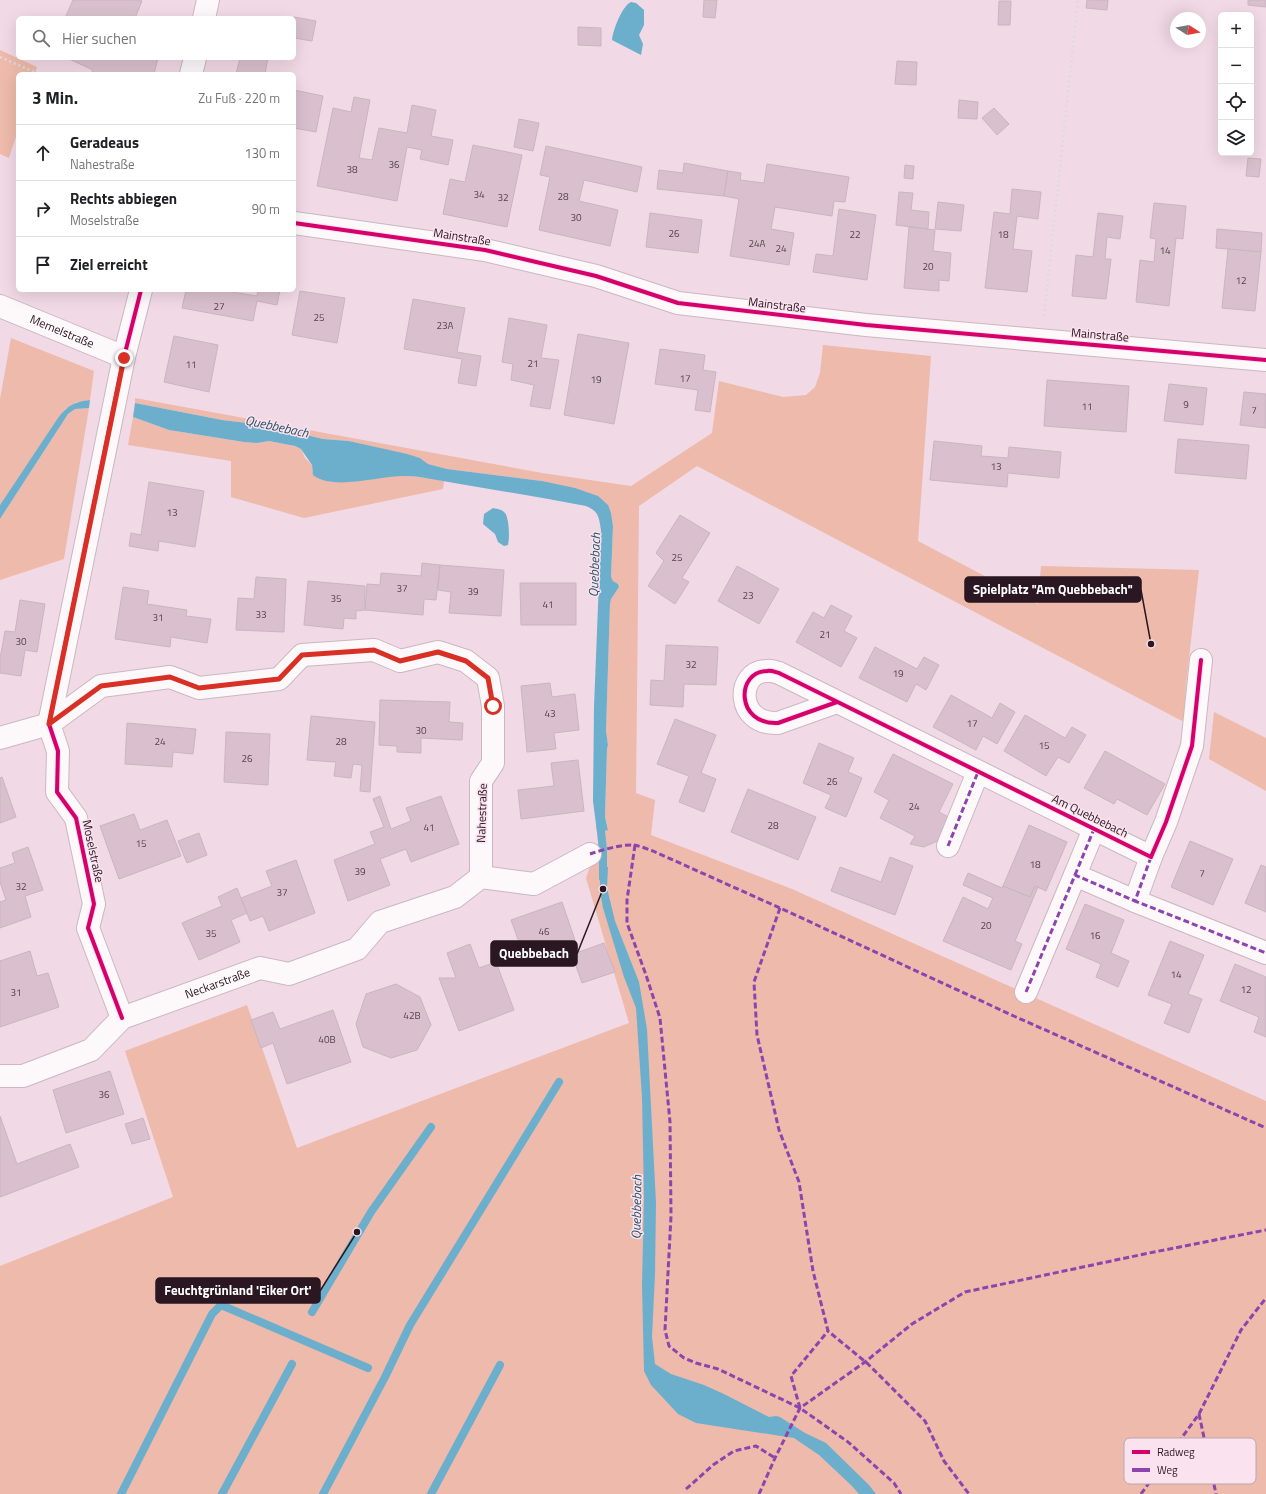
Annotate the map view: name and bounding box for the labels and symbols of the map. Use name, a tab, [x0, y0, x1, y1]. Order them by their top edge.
north arrow	[1170, 12, 1206, 48]
house number: 36	[388, 157, 400, 172]
house number: 38	[346, 162, 358, 177]
house number: 34	[473, 187, 485, 202]
house number: 28	[557, 189, 569, 204]
house number: 32	[497, 190, 509, 205]
house number: 30	[570, 210, 582, 225]
street label: Mainstraße	[432, 223, 492, 250]
house number: 26	[668, 226, 680, 241]
house number: 22	[849, 227, 861, 242]
house number: 18	[997, 227, 1009, 242]
house number: 24A	[748, 236, 766, 251]
house number: 24	[775, 241, 787, 256]
house number: 14	[1159, 243, 1171, 258]
house number: 20	[922, 259, 934, 274]
house number: 12	[1235, 273, 1247, 288]
street label: Mainstraße	[747, 292, 807, 317]
house number: 27	[213, 299, 225, 314]
street label: Memelstraße	[27, 309, 97, 353]
house number: 25	[313, 310, 325, 325]
house number: 23A	[436, 318, 454, 333]
street label: Mainstraße	[1070, 323, 1130, 346]
route end	[115, 349, 133, 367]
house number: 21	[527, 356, 539, 371]
house number: 11	[185, 357, 197, 372]
house number: 17	[679, 371, 691, 386]
house number: 19	[590, 372, 602, 387]
house number: 9	[1183, 397, 1189, 412]
house number: 11	[1081, 399, 1093, 414]
house number: 7	[1251, 403, 1257, 418]
water label: Quebbebach	[243, 410, 311, 443]
house number: 13	[990, 459, 1002, 474]
house number: 13	[166, 505, 178, 520]
water label: Quebbebach	[583, 532, 605, 598]
house number: 25	[671, 550, 683, 565]
callout: Spielplatz "Am Quebbebach"	[965, 577, 1141, 602]
text: Spielplatz "Am Quebbebach"	[973, 579, 1133, 599]
house number: 37	[396, 581, 408, 596]
house number: 39	[467, 584, 479, 599]
house number: 23	[742, 588, 754, 603]
house number: 35	[330, 591, 342, 606]
house number: 41	[542, 597, 554, 612]
house number: 33	[255, 607, 267, 622]
house number: 31	[152, 610, 164, 625]
house number: 21	[819, 627, 831, 642]
house number: 30	[15, 634, 27, 649]
house number: 32	[685, 657, 697, 672]
house number: 19	[892, 666, 904, 681]
route start	[484, 697, 502, 715]
house number: 43	[544, 706, 556, 721]
house number: 17	[966, 716, 978, 731]
house number: 30	[415, 723, 427, 738]
house number: 24	[154, 734, 166, 749]
house number: 28	[335, 734, 347, 749]
house number: 15	[1038, 738, 1050, 753]
house number: 26	[241, 751, 253, 766]
house number: 26	[826, 774, 838, 789]
street label: Nahestraße	[471, 783, 492, 843]
street label: Am Quebbebach	[1049, 789, 1132, 842]
house number: 24	[908, 799, 920, 814]
street label: Moselstraße	[78, 818, 109, 884]
house number: 28	[767, 818, 779, 833]
house number: 41	[423, 820, 435, 835]
house number: 15	[135, 836, 147, 851]
house number: 18	[1029, 857, 1041, 872]
house number: 39	[354, 864, 366, 879]
house number: 7	[1199, 866, 1205, 881]
house number: 32	[15, 879, 27, 894]
house number: 37	[276, 885, 288, 900]
house number: 20	[980, 918, 992, 933]
house number: 46	[538, 924, 550, 939]
house number: 35	[205, 926, 217, 941]
house number: 16	[1089, 928, 1101, 943]
callout: Quebbebach	[491, 941, 577, 966]
text: Quebbebach	[499, 943, 569, 963]
street label: Neckarstraße	[182, 962, 253, 1003]
house number: 14	[1170, 967, 1182, 982]
house number: 12	[1240, 982, 1252, 997]
house number: 31	[10, 985, 22, 1000]
house number: 42B	[403, 1008, 421, 1023]
house number: 40B	[318, 1032, 336, 1047]
house number: 36	[98, 1087, 110, 1102]
water label: Quebbebach	[625, 1174, 647, 1239]
callout: Feuchtgrünland 'Eiker Ort'	[156, 1278, 320, 1303]
text: Feuchtgrünland 'Eiker Ort'	[164, 1280, 312, 1300]
legend	[1124, 1438, 1256, 1484]
text: Radweg	[1157, 1444, 1195, 1460]
text: Weg	[1157, 1462, 1178, 1478]

